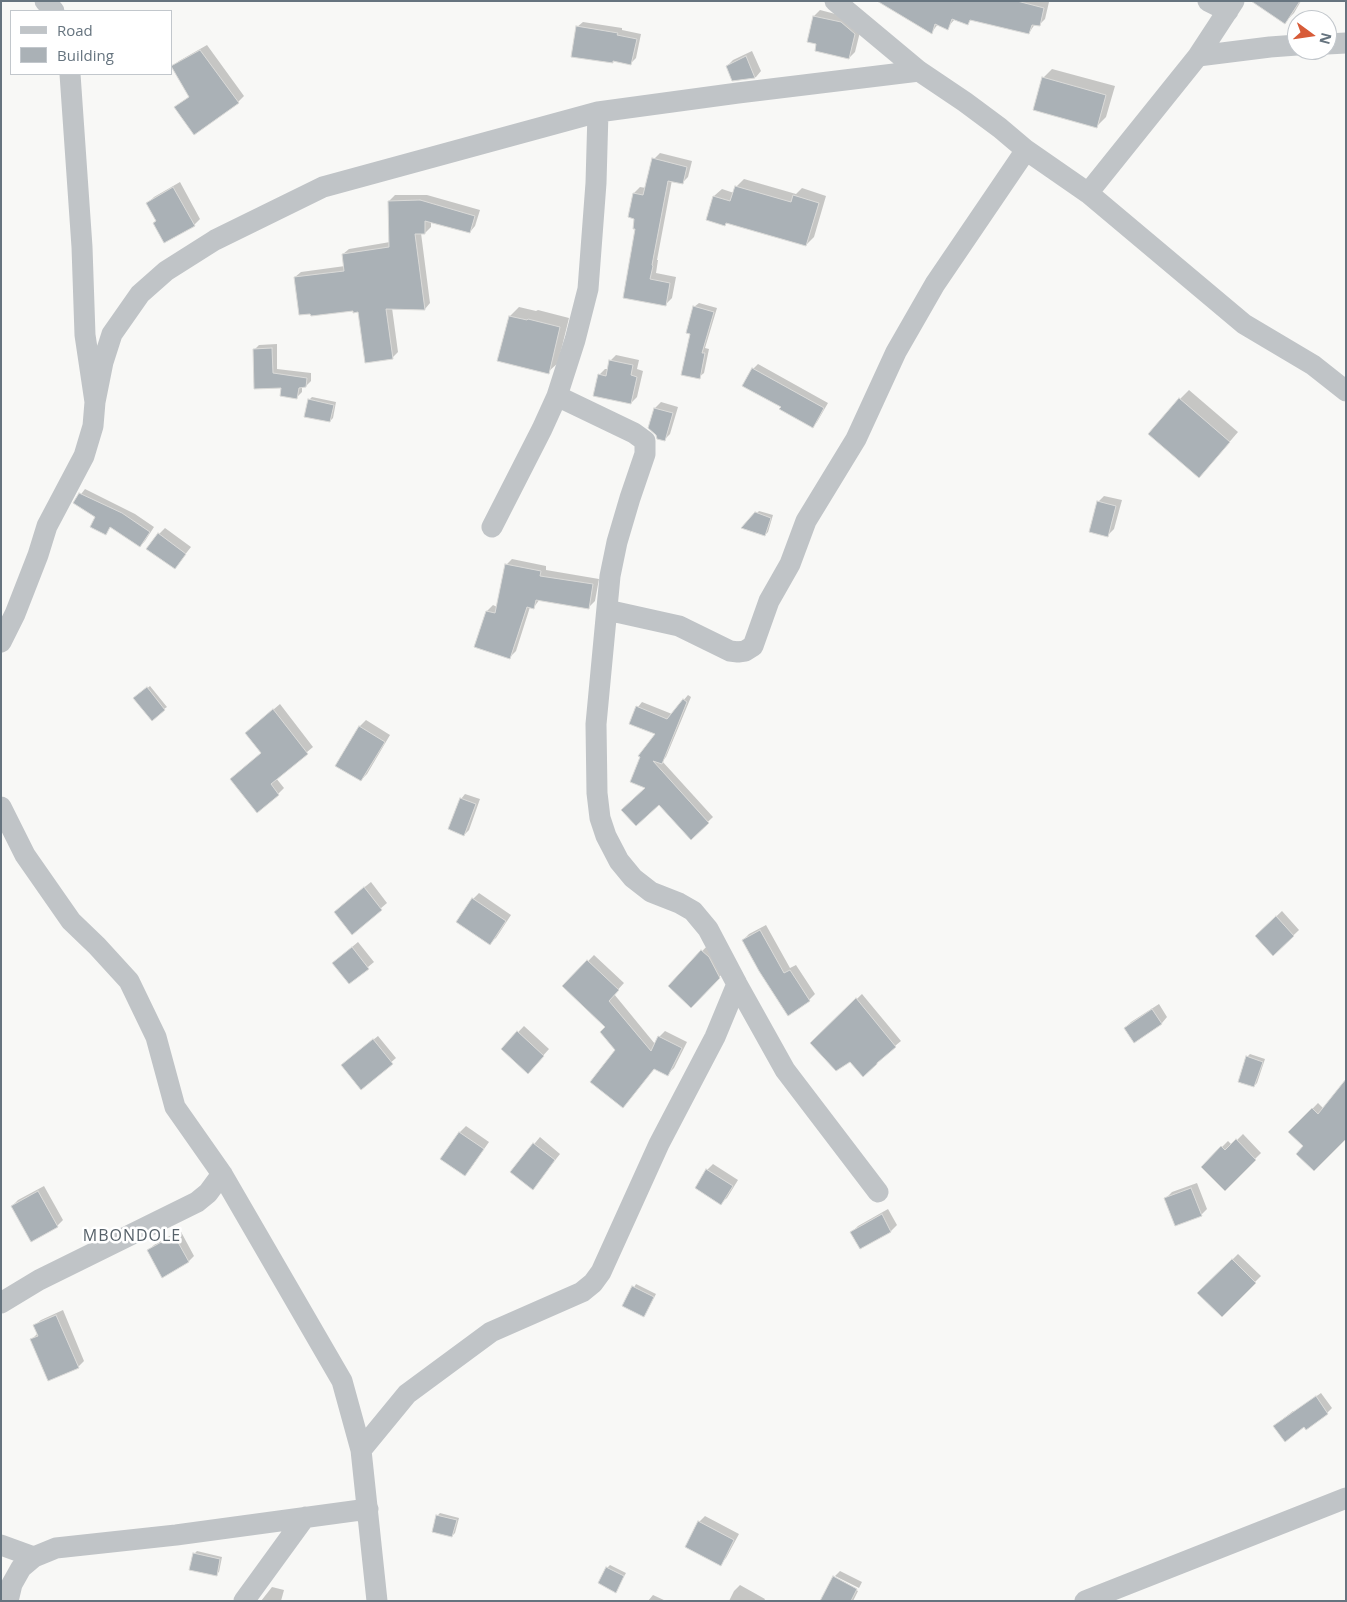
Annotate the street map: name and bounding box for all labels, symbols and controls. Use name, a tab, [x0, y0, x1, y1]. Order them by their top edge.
legend	[10, 10, 172, 75]
north arrow	[1287, 10, 1337, 60]
text: Road	[57, 20, 93, 40]
text: N	[1315, 31, 1337, 46]
text: Building	[57, 45, 114, 65]
district label: MBONDOLE	[82, 1226, 182, 1246]

